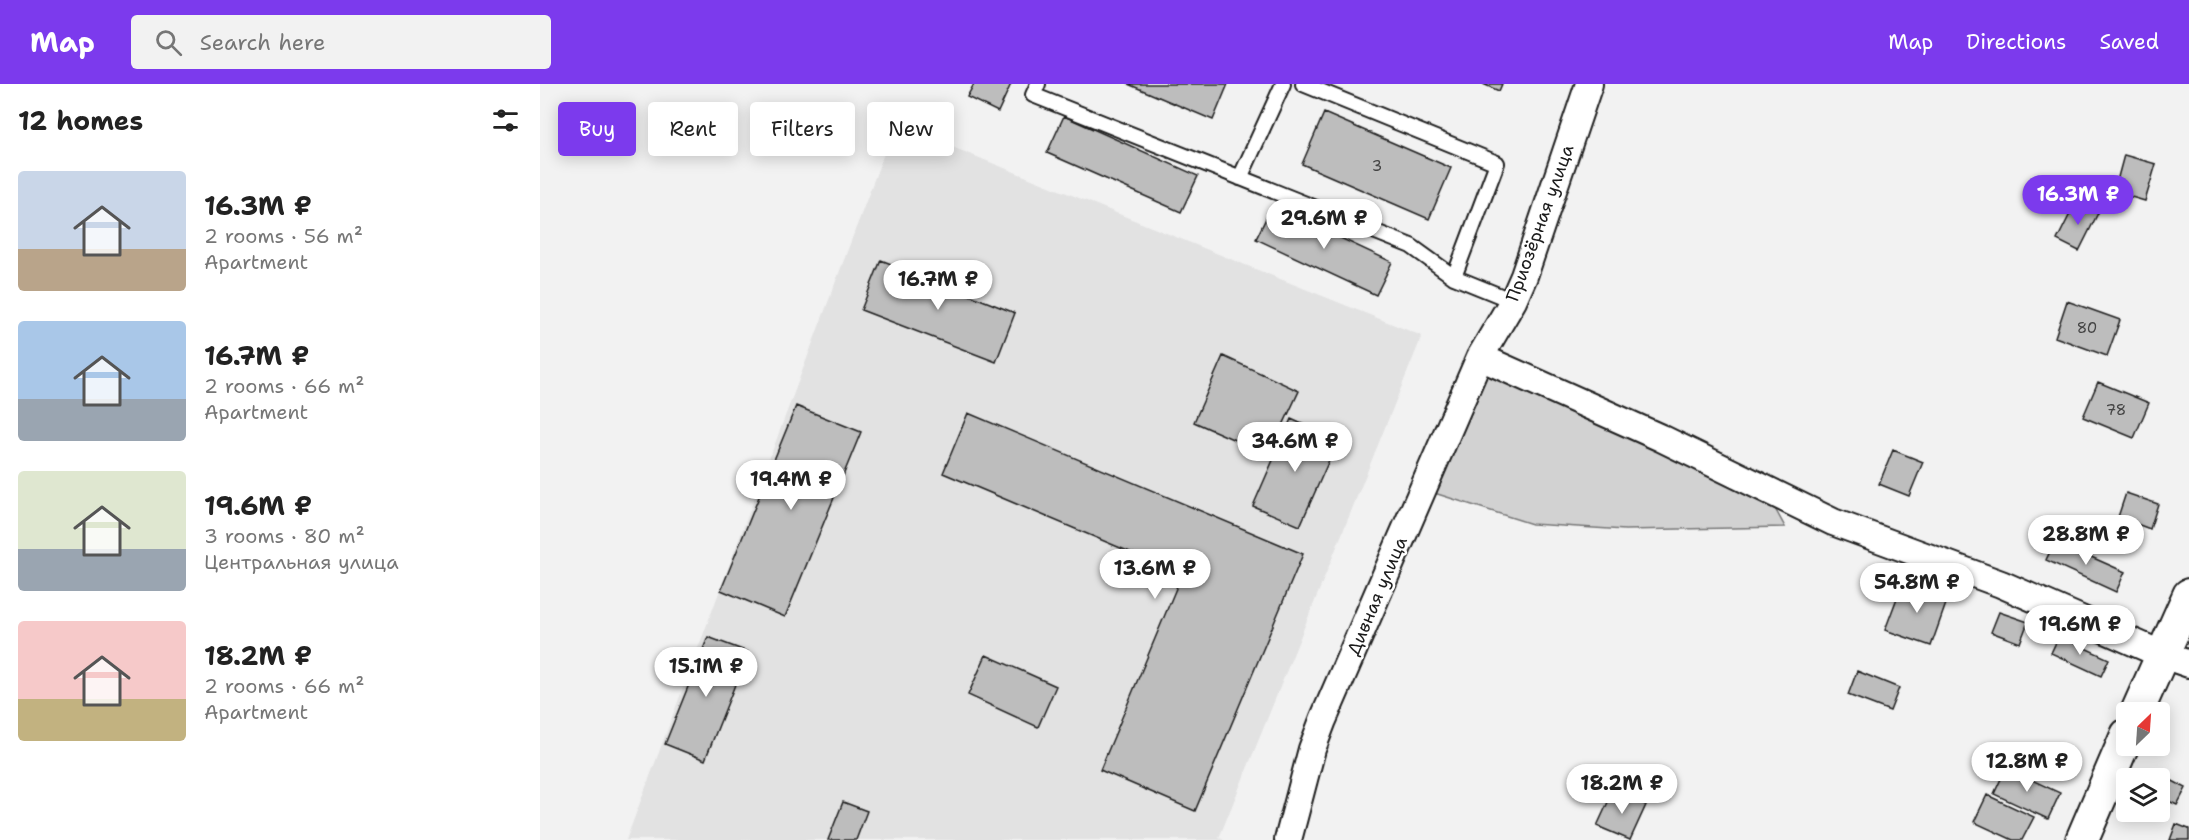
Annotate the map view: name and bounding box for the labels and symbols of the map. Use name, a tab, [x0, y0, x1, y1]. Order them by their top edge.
street label: Приозёрная улица	[1500, 141, 1580, 305]
house number: 3	[1372, 156, 1382, 176]
pin: 16.3M ₽	[2023, 175, 2133, 226]
pin: 29.6M ₽	[1269, 199, 1379, 250]
pin: 16.7M ₽	[883, 260, 993, 311]
house number: 80	[2077, 318, 2097, 338]
house number: 78	[2106, 400, 2126, 420]
pin: 34.6M ₽	[1240, 422, 1350, 473]
pin: 19.4M ₽	[736, 460, 846, 511]
pin: 28.8M ₽	[2031, 515, 2141, 566]
street label: Дивная улица	[1341, 533, 1413, 659]
pin: 13.6M ₽	[1100, 549, 1210, 600]
pin: 54.8M ₽	[1862, 563, 1972, 614]
pin: 19.6M ₽	[2025, 605, 2135, 656]
pin: 15.1M ₽	[651, 647, 761, 698]
north arrow	[2116, 702, 2170, 756]
pin: 12.8M ₽	[1972, 742, 2082, 793]
pin: 18.2M ₽	[1567, 764, 1677, 815]

